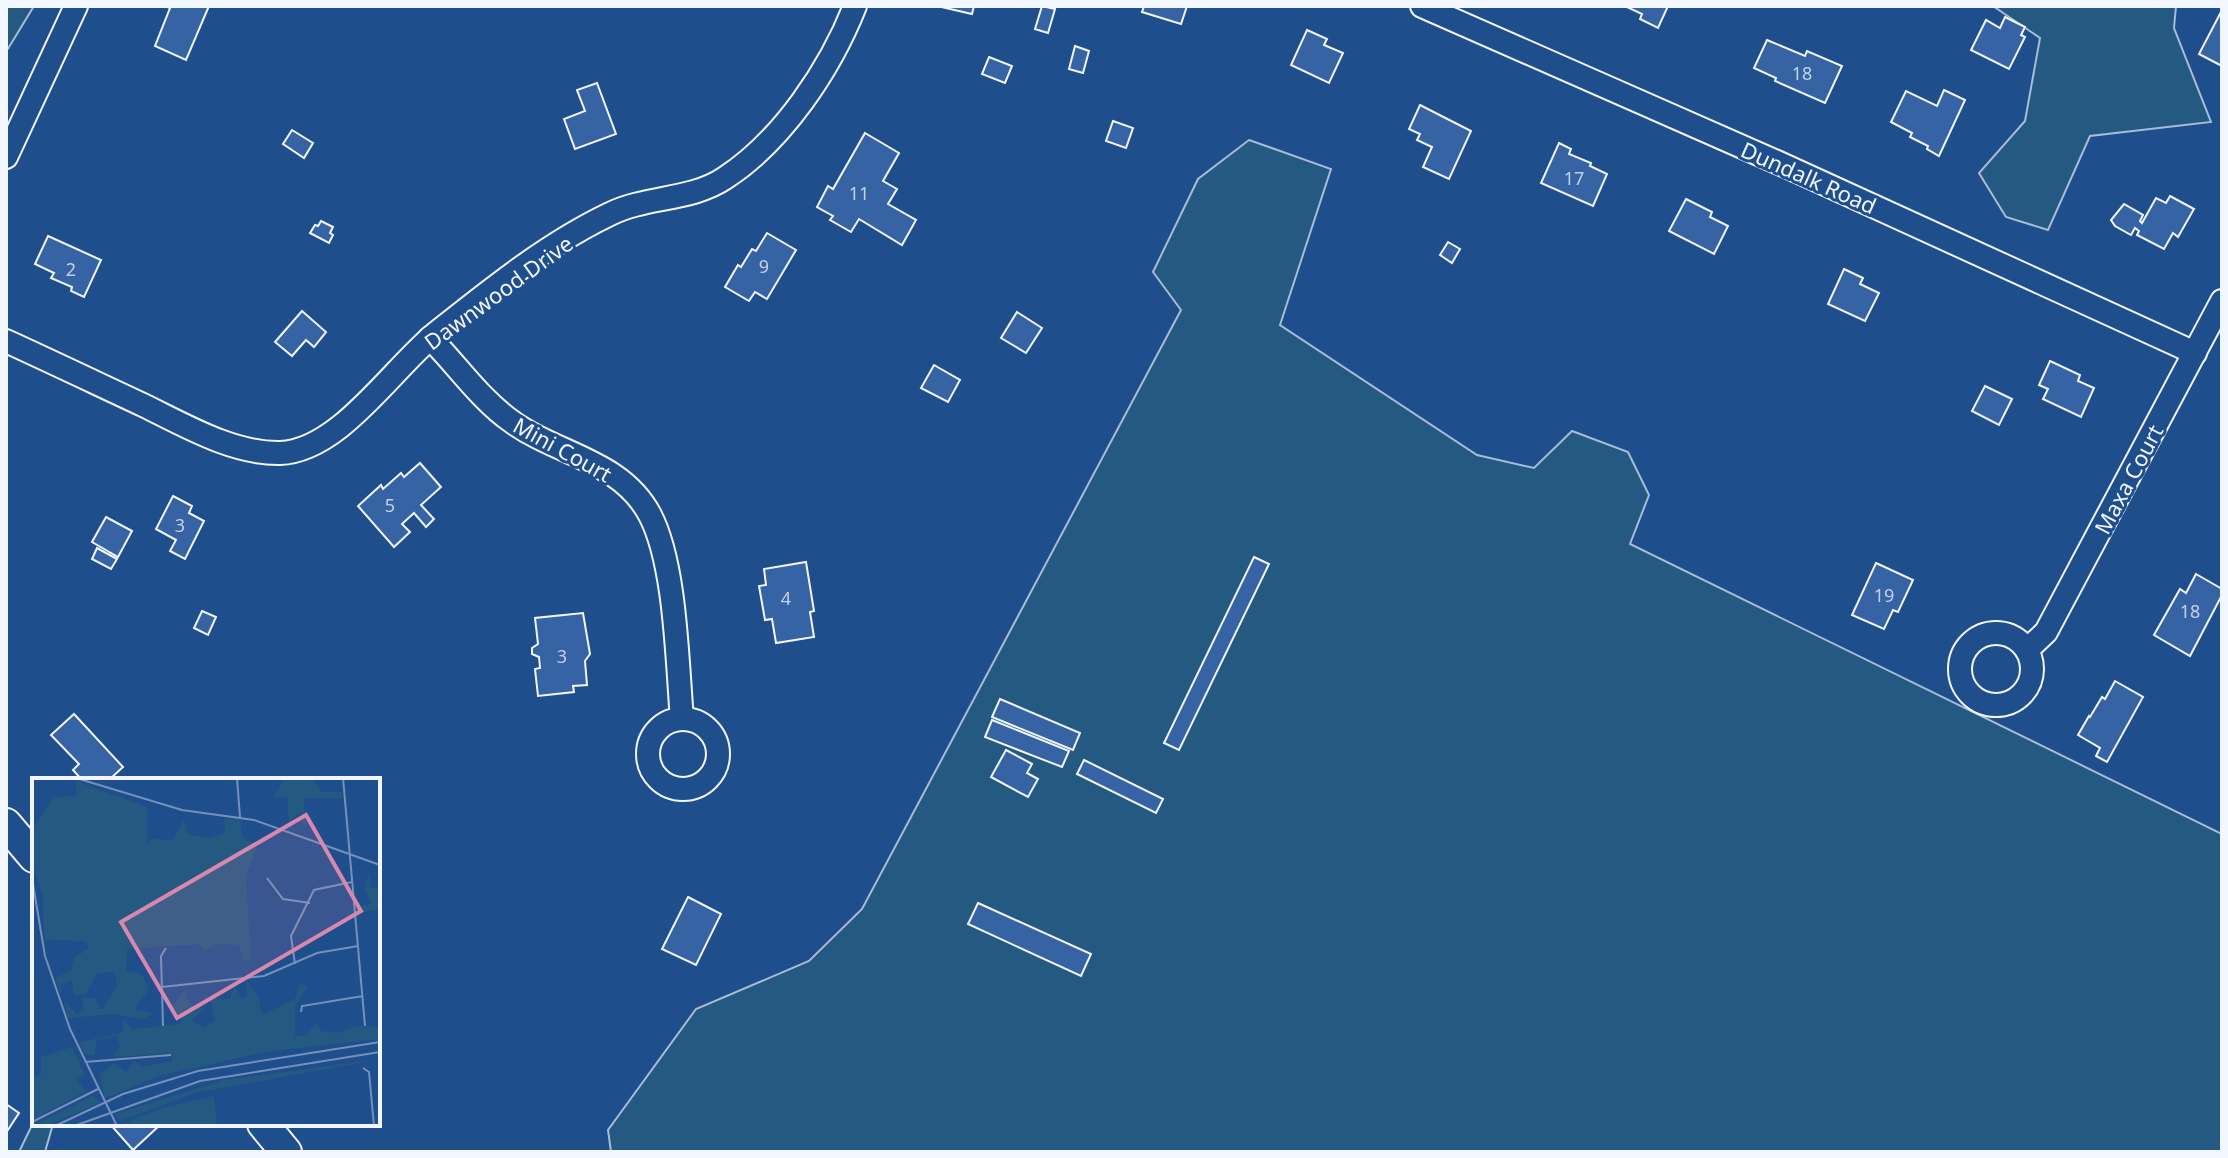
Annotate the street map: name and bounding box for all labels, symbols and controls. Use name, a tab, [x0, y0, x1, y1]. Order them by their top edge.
house number: 18	[1792, 61, 1812, 85]
street label: Dundalk Road	[1737, 134, 1881, 220]
house number: 17	[1564, 166, 1584, 190]
house number: 11	[849, 181, 869, 205]
street label: Dawnwood Drive	[418, 228, 578, 356]
house number: 9	[759, 254, 769, 278]
house number: 2	[66, 257, 76, 281]
street label: Mini Court	[508, 410, 618, 488]
street label: Maxa Court	[2087, 419, 2169, 539]
house number: 5	[385, 493, 395, 517]
house number: 3	[175, 513, 185, 537]
house number: 19	[1874, 583, 1894, 607]
house number: 4	[781, 586, 791, 610]
house number: 18	[2180, 599, 2200, 623]
house number: 3	[557, 644, 567, 668]
inset map	[32, 778, 380, 1126]

